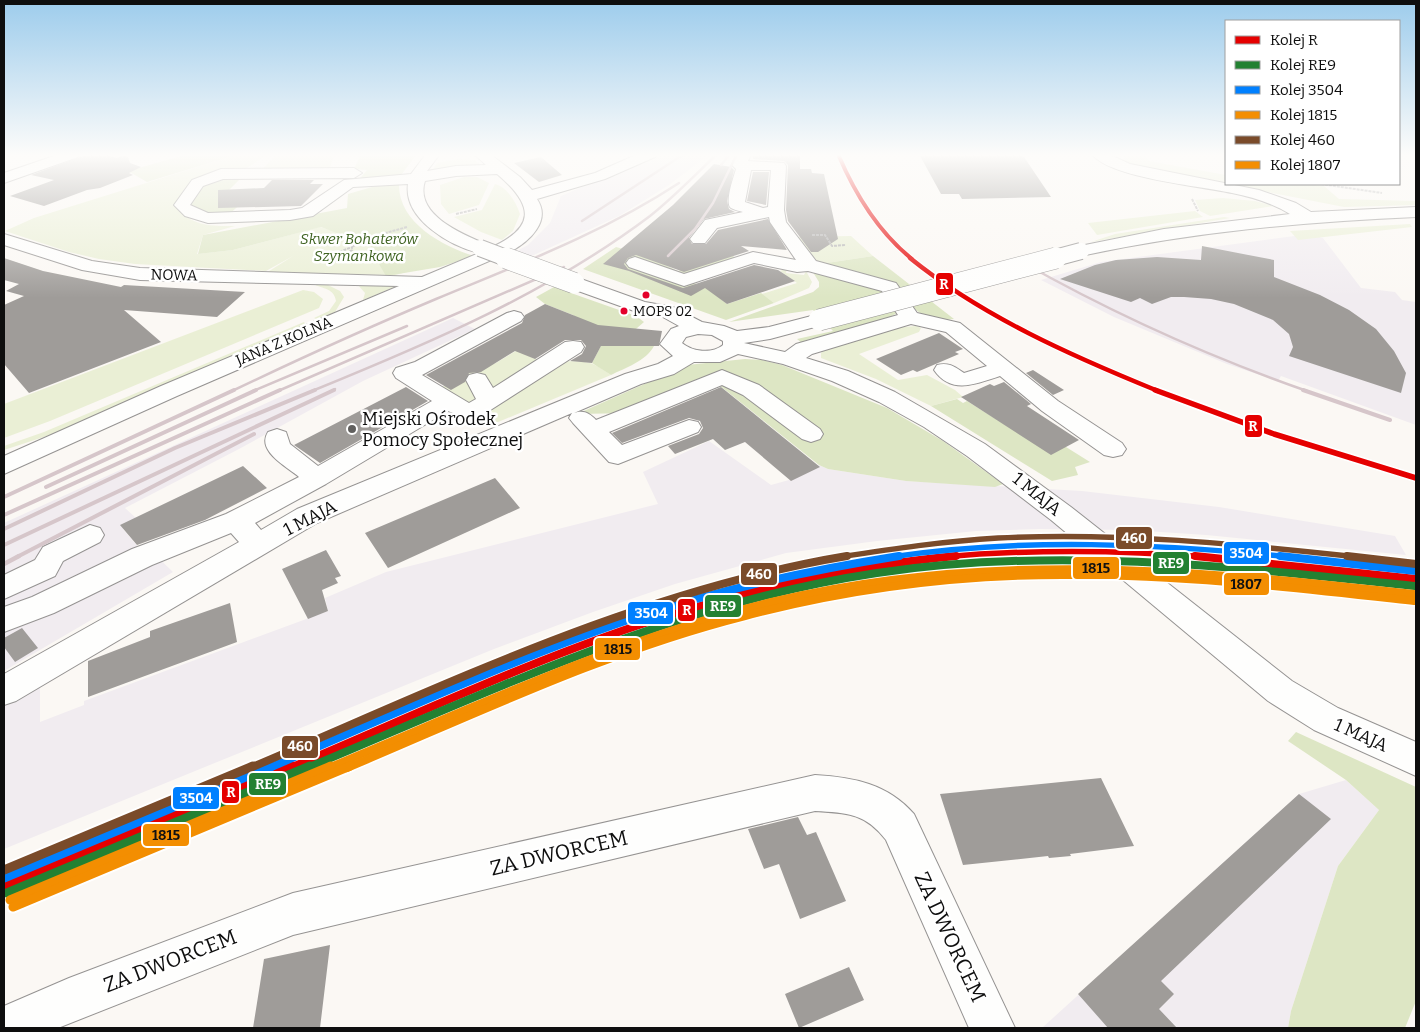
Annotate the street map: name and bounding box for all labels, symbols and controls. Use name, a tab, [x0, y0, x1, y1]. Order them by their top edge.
legend	[1225, 20, 1400, 185]
text: Kolej R	[1270, 31, 1318, 49]
text: Kolej RE9	[1270, 56, 1336, 74]
text: Kolej 3504	[1270, 81, 1343, 99]
text: Kolej 1815	[1270, 106, 1337, 124]
text: Kolej 460	[1270, 131, 1335, 149]
text: Kolej 1807	[1270, 156, 1341, 174]
park label: Skwer Bohaterów Szymankowa	[300, 230, 419, 265]
street label: NOWA	[150, 266, 198, 284]
line badge: R	[935, 272, 954, 296]
text: R	[939, 276, 949, 293]
unlabelled marker	[641, 290, 651, 300]
place label: MOPS 02	[633, 303, 692, 320]
marker: MOPS 02	[619, 306, 629, 316]
street label: JANA Z KOLNA	[232, 312, 335, 370]
place label: Miejski Ośrodek Pomocy Społecznej	[362, 408, 523, 451]
line badge: R	[1244, 414, 1263, 438]
text: R	[1248, 418, 1258, 435]
marker: Miejski Ośrodek Pomocy Społecznej	[346, 423, 358, 435]
street label: 1 MAJA	[1008, 468, 1066, 520]
street label: 1 MAJA	[280, 495, 340, 541]
line badge: 460	[1115, 526, 1153, 550]
text: 460	[1121, 530, 1147, 547]
line badge: 3504	[1223, 541, 1270, 565]
text: 3504	[1229, 545, 1263, 562]
line badge: RE9	[1152, 551, 1190, 575]
text: RE9	[1158, 555, 1184, 572]
line badge: 1815	[1072, 556, 1120, 580]
text: 1815	[1082, 560, 1110, 577]
line badge: 460	[740, 562, 778, 586]
text: 460	[746, 566, 772, 583]
line badge: 1807	[1223, 572, 1270, 596]
text: 1807	[1231, 576, 1262, 593]
line badge: RE9	[704, 594, 742, 618]
line badge: R	[677, 598, 696, 622]
text: RE9	[710, 598, 736, 615]
line badge: 3504	[627, 601, 674, 625]
text: R	[682, 602, 692, 619]
text: 3504	[634, 605, 668, 622]
line badge: 1815	[594, 637, 641, 661]
text: 1815	[604, 641, 632, 658]
street label: 1 MAJA	[1331, 713, 1392, 757]
line badge: 460	[281, 735, 319, 759]
text: 460	[287, 738, 313, 755]
line badge: RE9	[248, 772, 287, 796]
text: RE9	[255, 776, 281, 793]
line badge: R	[221, 780, 240, 804]
text: R	[226, 784, 236, 801]
line badge: 3504	[172, 786, 220, 810]
text: 3504	[179, 790, 213, 807]
line badge: 1815	[142, 823, 190, 847]
street label: ZA DWORCEM	[488, 825, 630, 881]
text: 1815	[152, 827, 180, 844]
street label: ZA DWORCEM	[909, 868, 991, 1006]
street label: ZA DWORCEM	[100, 924, 240, 998]

